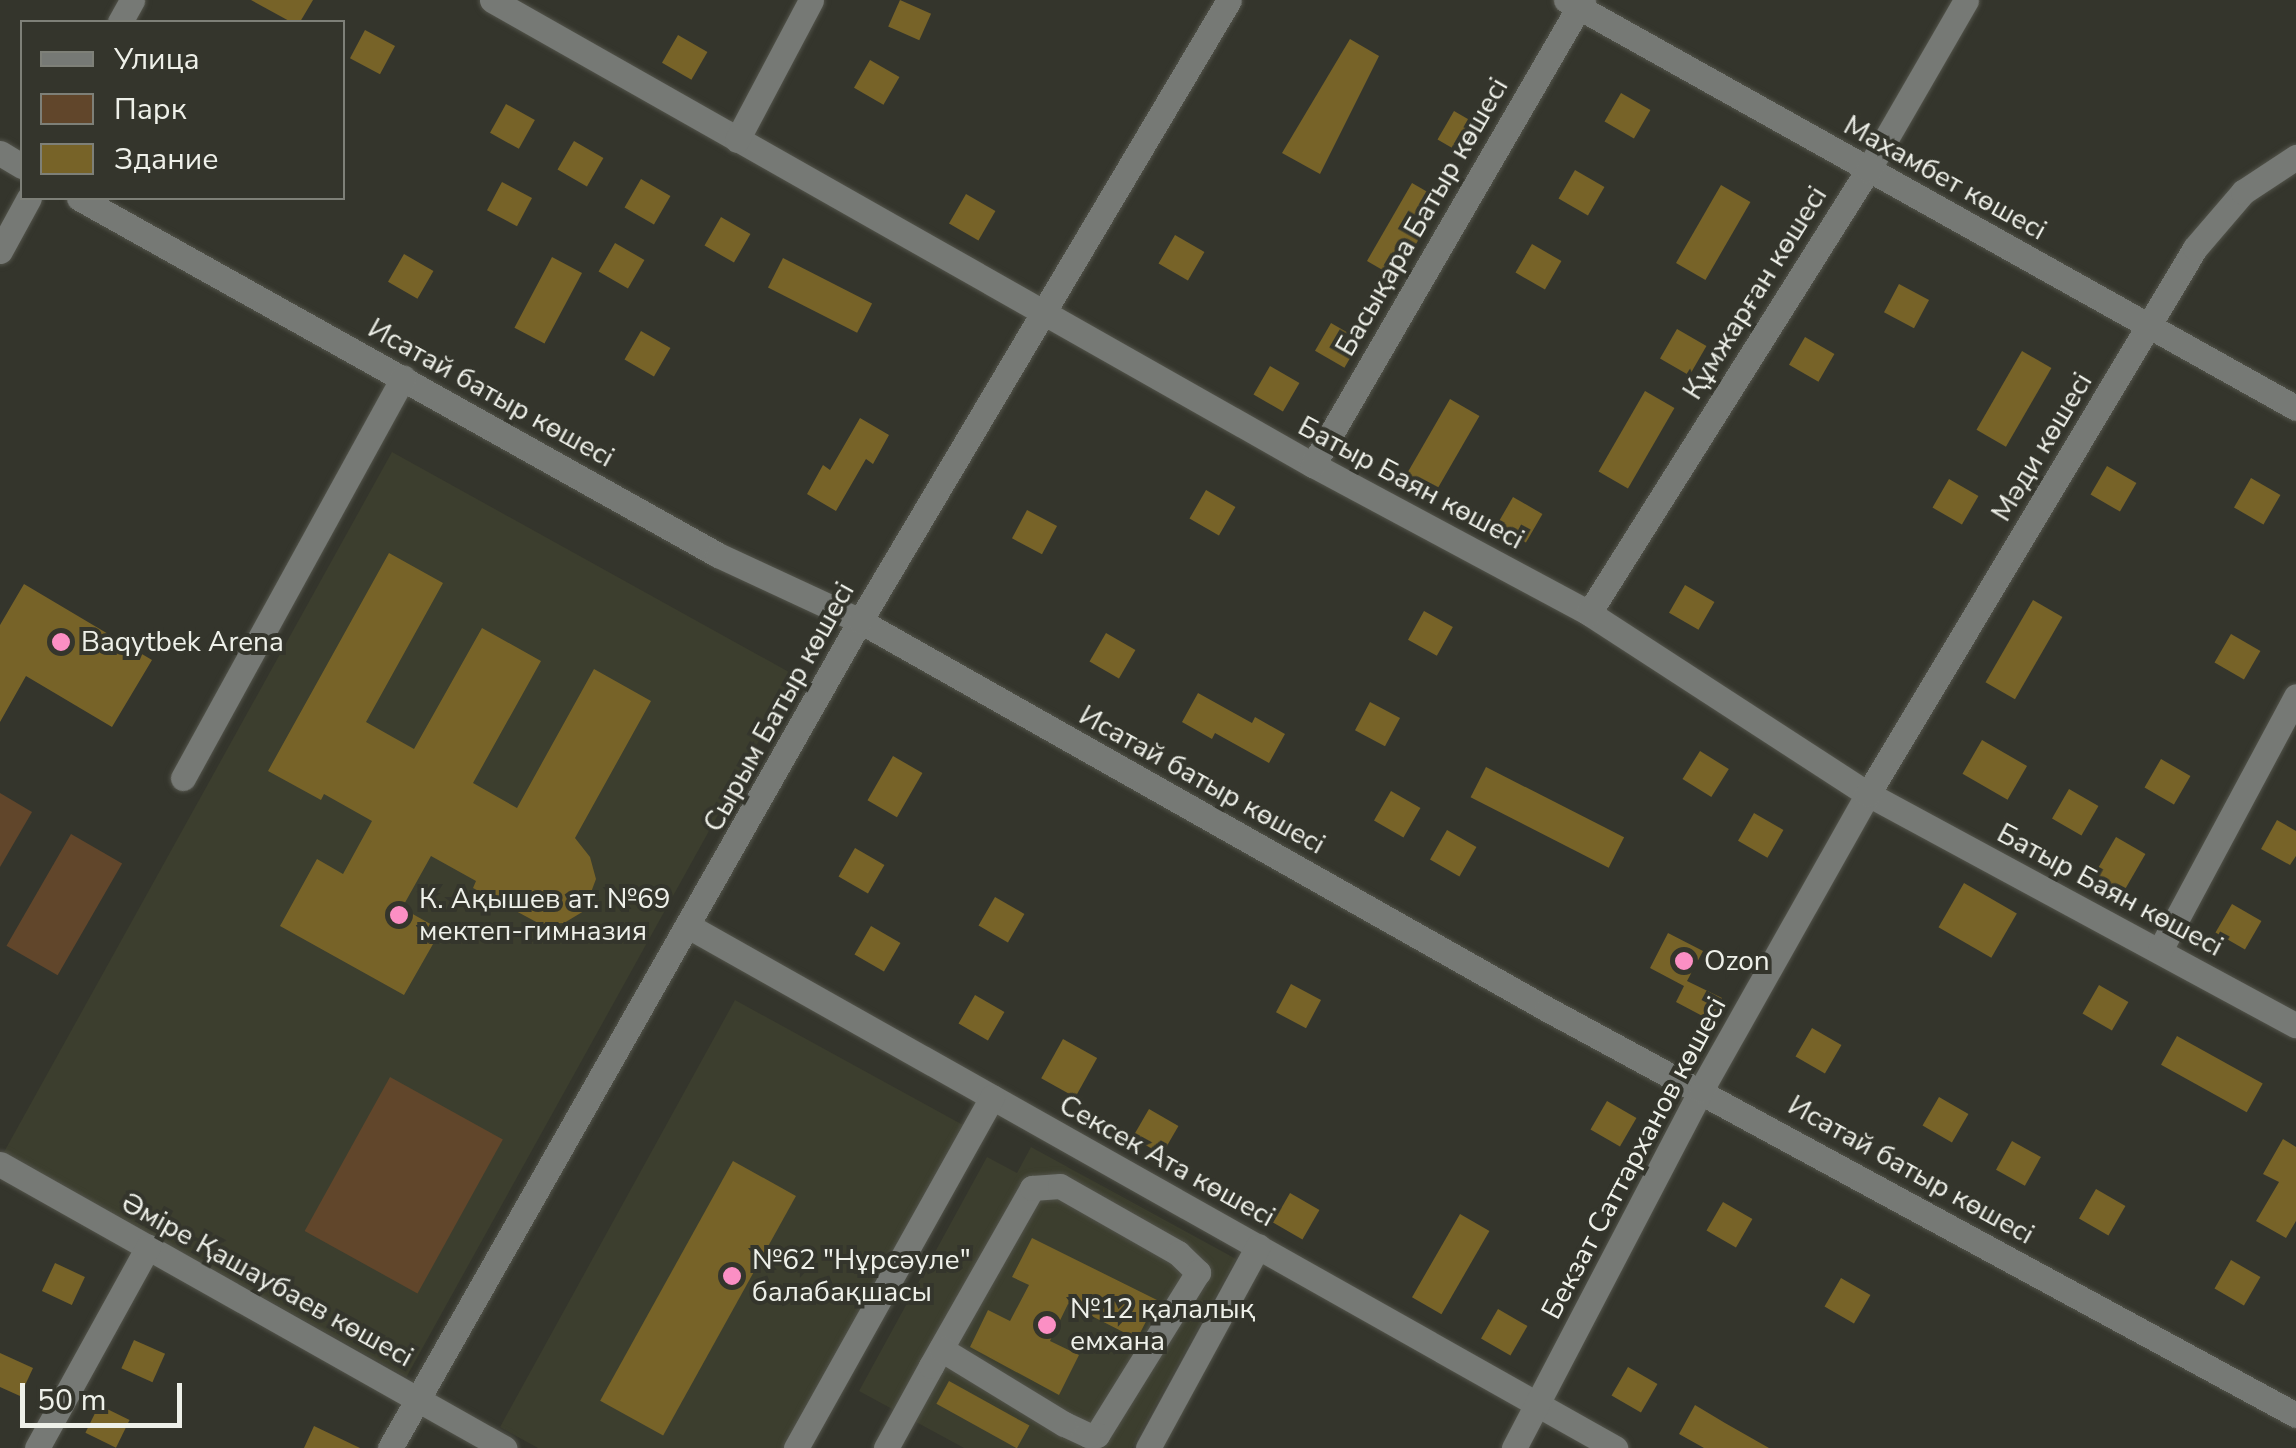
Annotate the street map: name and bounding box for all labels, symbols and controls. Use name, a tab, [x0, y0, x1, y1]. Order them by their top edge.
legend	[20, 20, 345, 200]
text: Улица	[114, 39, 200, 80]
street label: Басықара Батыр көшесі	[1329, 72, 1515, 362]
text: Парк	[114, 89, 186, 130]
street label: Махамбет көшесі	[1838, 108, 2052, 248]
text: Здание	[114, 139, 219, 180]
street label: Құмжарған көшесі	[1676, 180, 1834, 406]
street label: Исатай батыр көшесі	[362, 311, 620, 475]
street label: Мәди көшесі	[1984, 367, 2100, 527]
street label: Батыр Баян көшесі	[1292, 409, 1530, 557]
street label: Сырым Батыр көшесі	[696, 576, 862, 838]
place label: Baqytbek Arena	[81, 625, 284, 659]
marker: Baqytbek Arena	[50, 631, 72, 653]
street label: Исатай батыр көшесі	[1073, 698, 1331, 862]
street label: Батыр Баян көшесі	[1991, 816, 2229, 964]
place label: К. Ақышев ат. №69 мектеп-гимназия	[419, 882, 670, 948]
marker: К. Ақышев ат. №69 мектеп-гимназия	[388, 904, 410, 926]
place label: Ozon	[1704, 944, 1770, 978]
marker: Ozon	[1673, 950, 1695, 972]
street label: Бекзат Саттарханов көшесі	[1535, 991, 1733, 1325]
street label: Сексек Ата көшесі	[1053, 1088, 1281, 1234]
street label: Исатай батыр көшесі	[1782, 1088, 2040, 1252]
street label: Әміре Қашаубаев көшесі	[115, 1186, 419, 1374]
place label: №62 "Нұрсәуле" балабақшасы	[752, 1243, 971, 1309]
marker: №62 "Нұрсәуле" балабақшасы	[721, 1265, 743, 1287]
place label: №12 қалалық емхана	[1070, 1292, 1255, 1358]
marker: №12 қалалық емхана	[1034, 1312, 1060, 1338]
scale bar	[25, 1363, 188, 1425]
text: 50 m	[37, 1380, 106, 1421]

